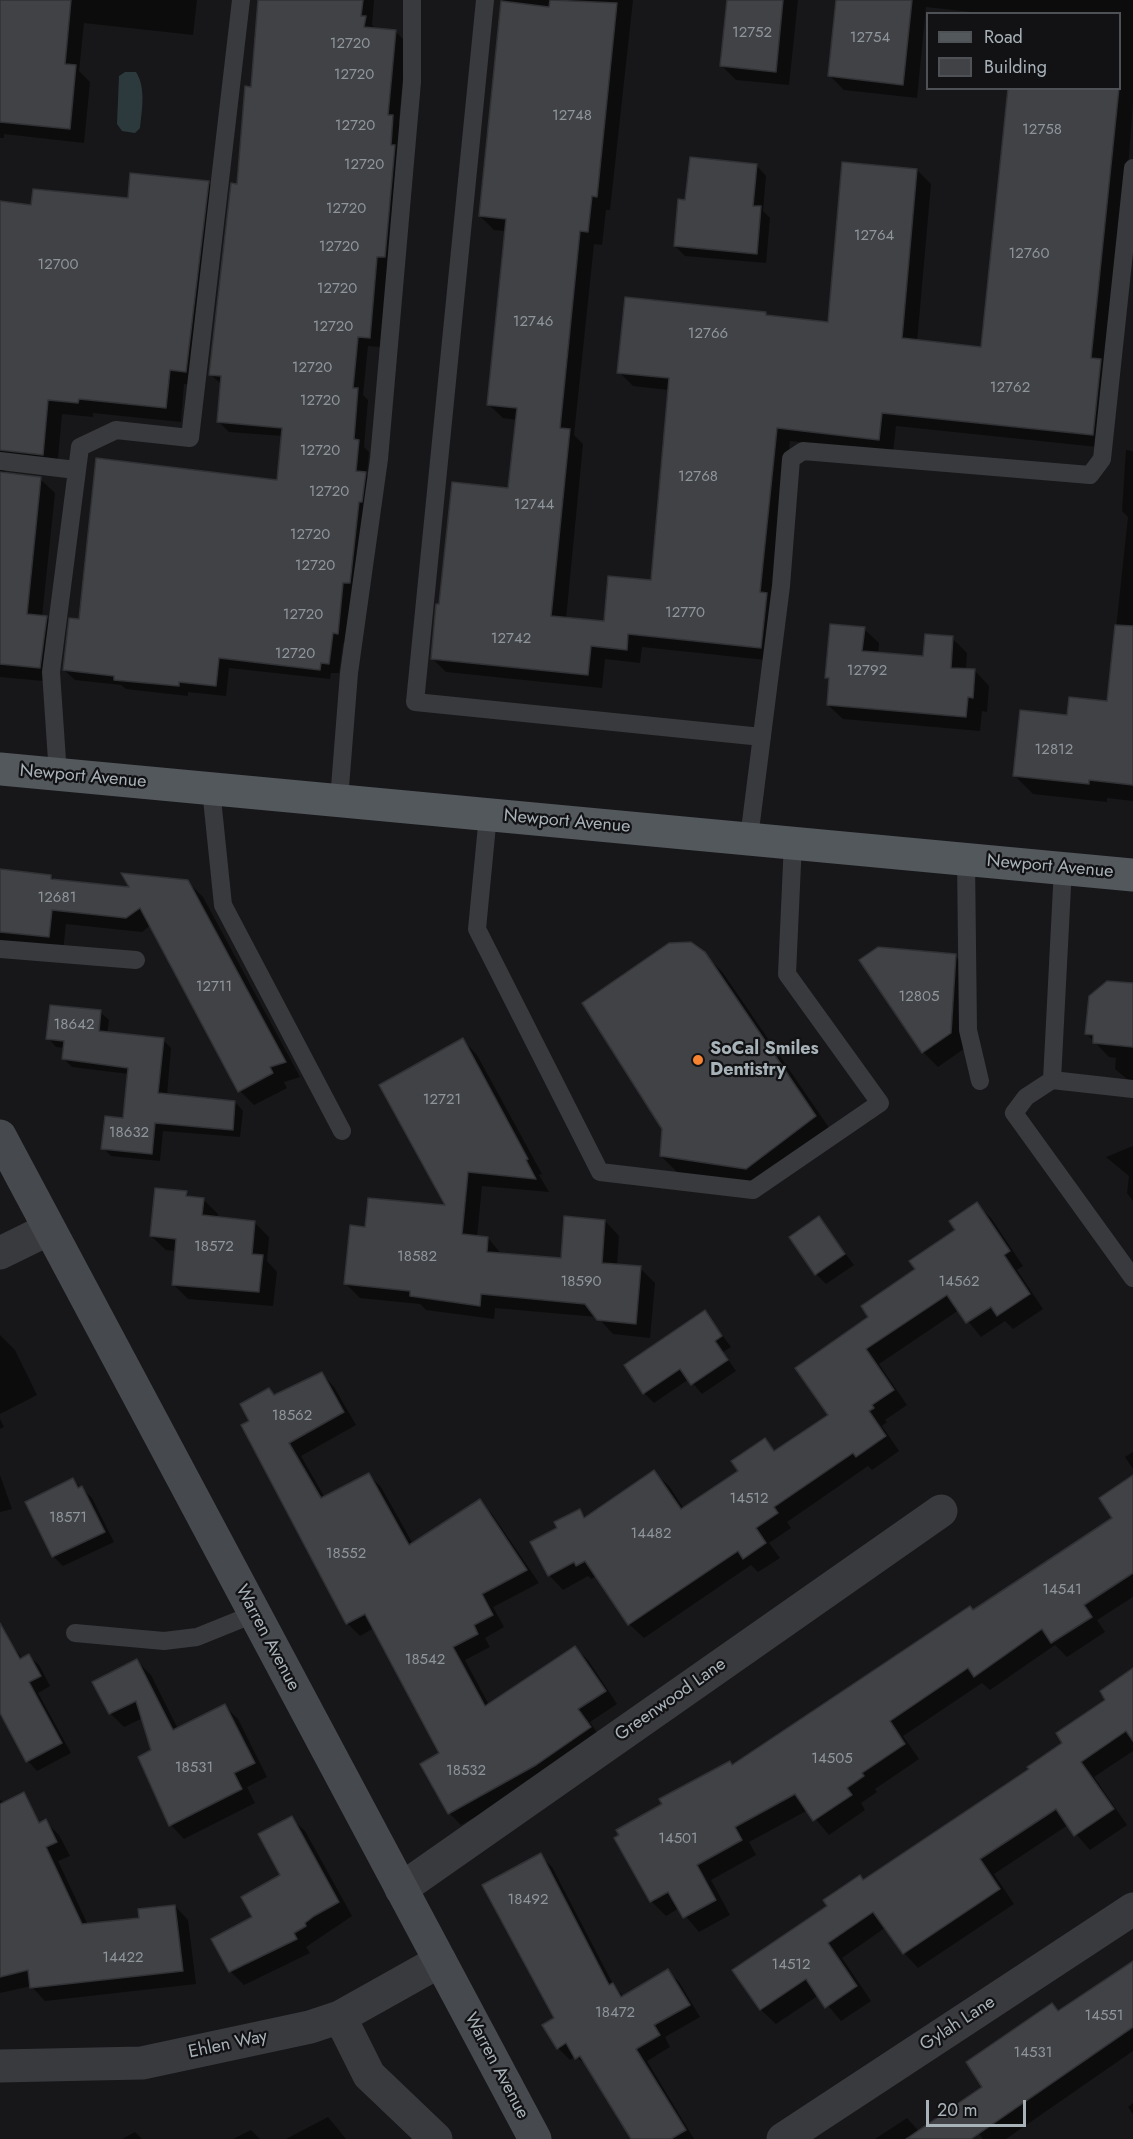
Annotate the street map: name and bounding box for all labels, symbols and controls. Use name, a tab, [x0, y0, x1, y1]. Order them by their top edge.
legend	[926, 12, 1121, 90]
house number: 12752	[732, 24, 772, 42]
text: Road	[984, 24, 1023, 50]
house number: 12754	[850, 29, 890, 47]
house number: 12720	[330, 35, 370, 53]
text: Building	[984, 54, 1047, 80]
house number: 12720	[334, 66, 374, 84]
house number: 12748	[552, 107, 592, 125]
house number: 12720	[335, 117, 375, 135]
house number: 12758	[1022, 121, 1062, 139]
house number: 12720	[344, 156, 384, 174]
house number: 12720	[326, 200, 366, 218]
house number: 12764	[854, 227, 894, 245]
house number: 12720	[319, 238, 359, 256]
house number: 12760	[1009, 245, 1049, 263]
house number: 12700	[37, 256, 79, 274]
house number: 12720	[317, 280, 357, 298]
house number: 12746	[513, 313, 553, 331]
house number: 12720	[313, 318, 353, 336]
house number: 12766	[688, 325, 728, 343]
house number: 12720	[292, 359, 332, 377]
house number: 12762	[990, 379, 1030, 397]
house number: 12720	[300, 392, 340, 410]
house number: 12720	[300, 442, 340, 460]
house number: 12768	[678, 468, 718, 486]
house number: 12720	[309, 483, 349, 501]
house number: 12744	[514, 496, 554, 514]
house number: 12720	[290, 526, 330, 544]
house number: 12720	[295, 557, 335, 575]
house number: 12770	[665, 604, 705, 622]
house number: 12720	[283, 606, 323, 624]
house number: 12742	[491, 630, 531, 648]
house number: 12720	[275, 645, 315, 663]
house number: 12792	[847, 662, 887, 680]
house number: 12812	[1035, 741, 1073, 759]
street label: Newport Avenue	[19, 761, 147, 793]
street label: Newport Avenue	[503, 806, 631, 838]
street label: Newport Avenue	[986, 851, 1114, 883]
house number: 12681	[38, 889, 76, 907]
house number: 12711	[196, 978, 232, 996]
house number: 12805	[899, 988, 939, 1006]
house number: 18642	[54, 1016, 94, 1034]
place label: SoCal Smiles Dentistry	[710, 1039, 819, 1082]
marker: SoCal Smiles Dentistry	[691, 1053, 705, 1067]
house number: 12721	[423, 1091, 461, 1109]
house number: 18632	[109, 1124, 149, 1142]
house number: 18572	[194, 1238, 234, 1256]
house number: 18582	[397, 1248, 437, 1266]
house number: 18590	[560, 1273, 602, 1291]
house number: 14562	[938, 1273, 980, 1291]
house number: 18562	[272, 1407, 312, 1425]
house number: 14512	[729, 1490, 769, 1508]
house number: 18571	[49, 1509, 87, 1527]
house number: 14482	[631, 1525, 671, 1543]
house number: 18552	[326, 1545, 366, 1563]
street label: Warren Avenue	[230, 1581, 304, 1695]
house number: 14541	[1042, 1581, 1082, 1599]
house number: 18542	[405, 1651, 445, 1669]
street label: Greenwood Lane	[611, 1654, 731, 1746]
house number: 14505	[811, 1750, 853, 1768]
house number: 18531	[175, 1759, 213, 1777]
house number: 18532	[446, 1762, 486, 1780]
house number: 14501	[658, 1830, 698, 1848]
house number: 18492	[508, 1891, 548, 1909]
house number: 14422	[102, 1949, 144, 1967]
house number: 14512	[771, 1956, 811, 1974]
street label: Gylah Lane	[916, 1992, 1000, 2056]
house number: 18472	[595, 2004, 635, 2022]
house number: 14551	[1084, 2007, 1124, 2025]
street label: Warren Avenue	[459, 2009, 533, 2123]
street label: Ehlen Way	[187, 2026, 269, 2064]
house number: 14531	[1014, 2044, 1052, 2062]
scale bar	[929, 2088, 1030, 2126]
text: 20 m	[937, 2097, 977, 2123]

